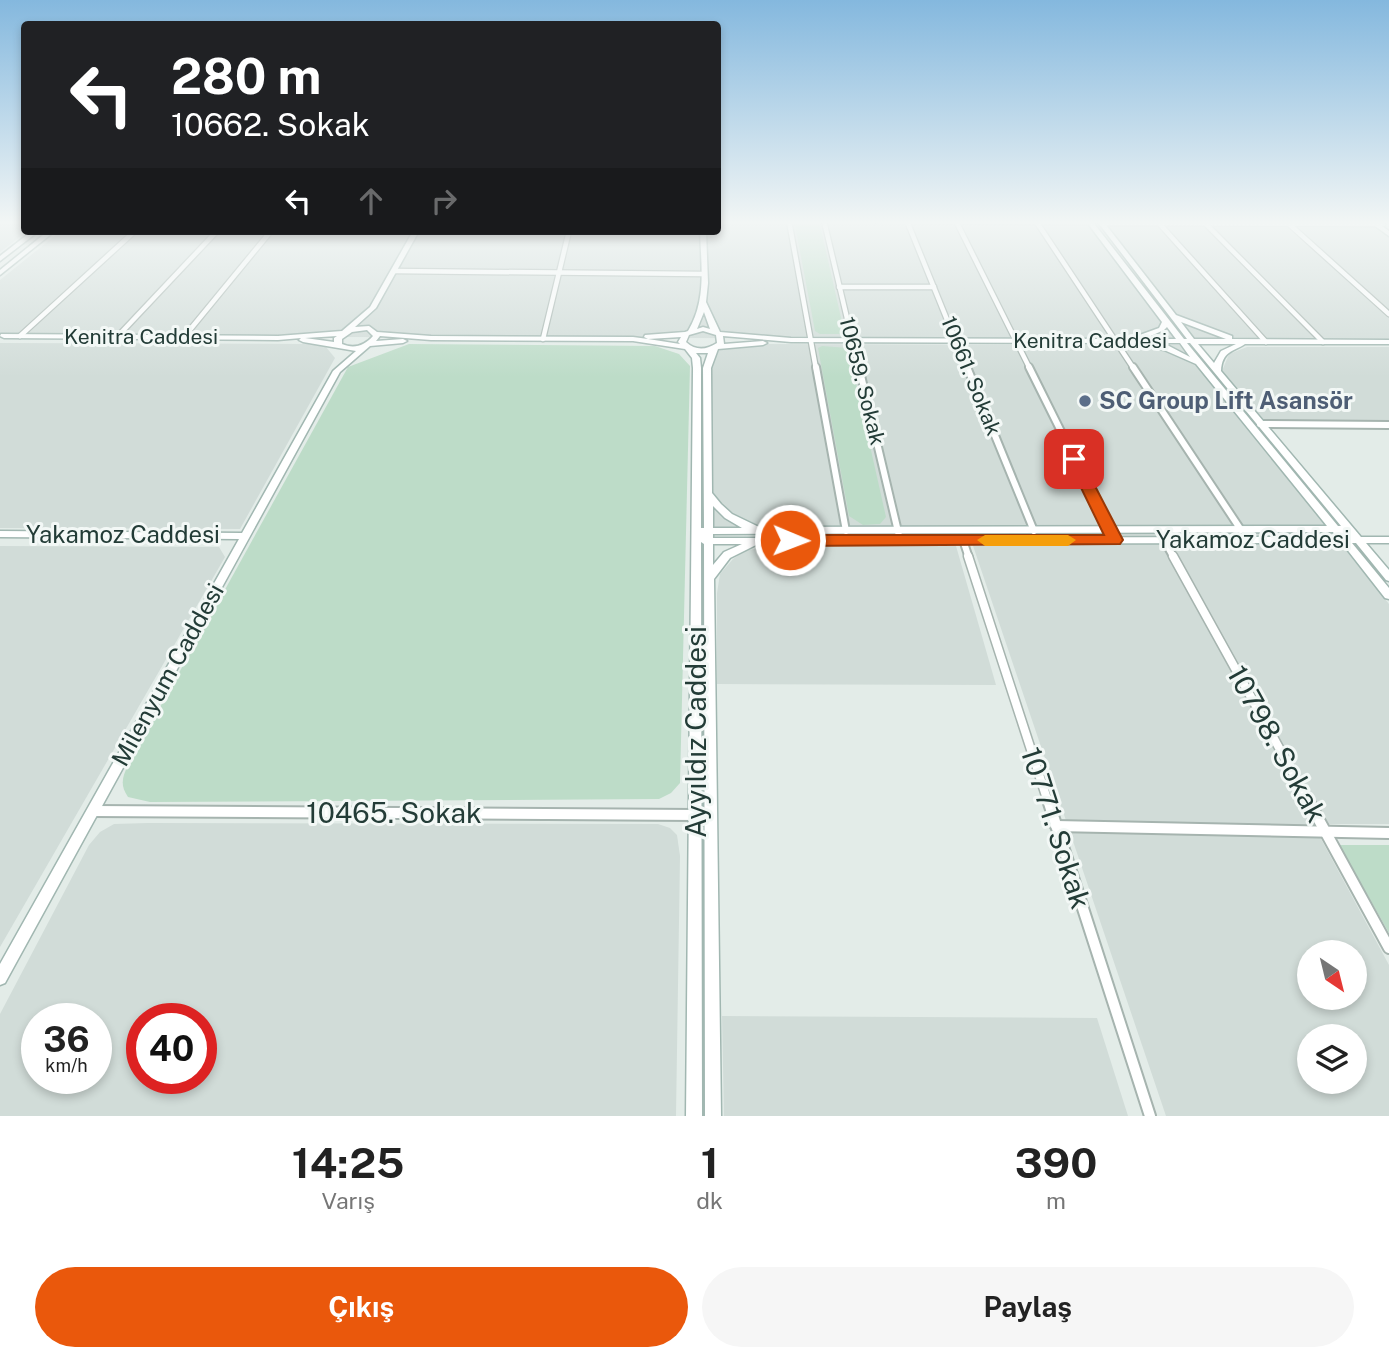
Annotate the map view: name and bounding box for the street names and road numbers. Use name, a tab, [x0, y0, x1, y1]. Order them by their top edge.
street label: 10661. Sokak	[936, 313, 1007, 439]
street label: 10659. Sokak	[834, 314, 891, 448]
street label: Kenitra Caddesi	[64, 324, 218, 349]
street label: Kenitra Caddesi	[1013, 328, 1167, 353]
street label: Yakamoz Caddesi	[26, 520, 220, 548]
street label: Yakamoz Caddesi	[1156, 525, 1350, 553]
street label: Milenyum Caddesi	[105, 578, 229, 771]
street label: Ayyıldız Caddesi	[679, 626, 712, 838]
street label: 10798. Sokak	[1221, 660, 1334, 828]
street label: 10771. Sokak	[1015, 743, 1098, 913]
street label: 10465. Sokak	[306, 796, 482, 829]

